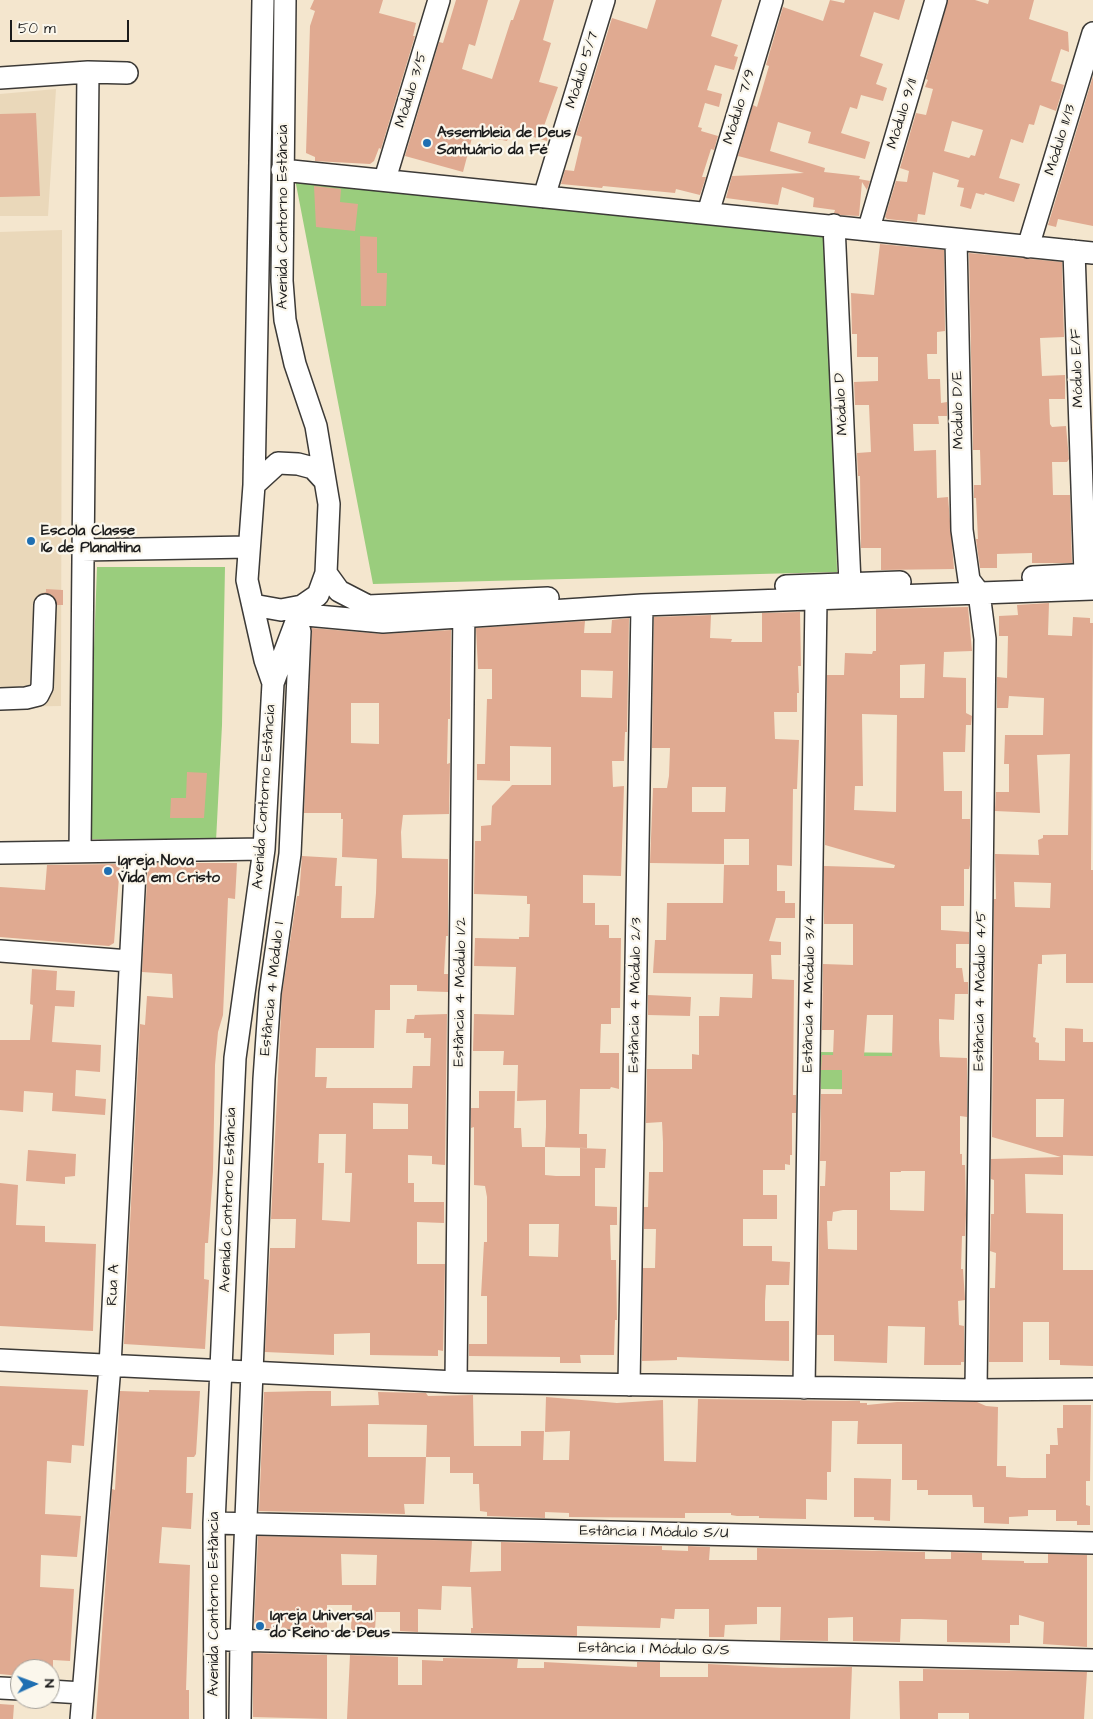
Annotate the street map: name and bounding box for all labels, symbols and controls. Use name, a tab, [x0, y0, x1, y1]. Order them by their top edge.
scale bar	[12, 10, 131, 42]
text: 50 m	[18, 18, 56, 39]
street label: Módulo 5/7	[563, 29, 603, 111]
street label: Módulo 3/5	[392, 50, 432, 130]
street label: Módulo 7/9	[720, 67, 760, 147]
street label: Módulo 9/11	[884, 77, 922, 151]
street label: Módulo 11/13	[1042, 102, 1080, 178]
street label: Avenida Contorno Estância	[275, 125, 293, 309]
place label: Assembleia de Deus Santuário da Fé	[437, 125, 571, 160]
marker: Assembleia de Deus Santuário da Fé	[421, 137, 433, 149]
street label: Módulo E/F	[1068, 328, 1088, 408]
street label: Módulo D/E	[949, 371, 969, 449]
street label: Módulo D	[831, 372, 853, 436]
place label: Escola Classe 16 de Planaltina	[41, 523, 141, 558]
marker: Escola Classe 16 de Planaltina	[25, 535, 37, 547]
street label: Avenida Contorno Estância	[250, 704, 280, 890]
place label: Igreja Nova Vida em Cristo	[118, 853, 220, 888]
marker: Igreja Nova Vida em Cristo	[102, 865, 114, 877]
street label: Estância 4 Módulo 4/5	[971, 911, 991, 1071]
street label: Estância 4 Módulo 3/4	[800, 915, 820, 1073]
street label: Estância 4 Módulo 1/2	[451, 917, 471, 1067]
street label: Estância 4 Módulo 2/3	[626, 917, 646, 1073]
street label: Estância 4 Módulo 1	[257, 921, 289, 1057]
street label: Avenida Contorno Estância	[217, 1107, 241, 1293]
street label: Rua A	[104, 1264, 124, 1306]
street label: Avenida Contorno Estância	[206, 1512, 224, 1696]
street label: Estância 1 Módulo S/U	[579, 1523, 729, 1543]
place label: Igreja Universal do Reino de Deus	[270, 1608, 390, 1643]
marker: Igreja Universal do Reino de Deus	[254, 1620, 266, 1632]
street label: Estância 1 Módulo Q/S	[578, 1640, 730, 1660]
north arrow	[10, 1659, 60, 1709]
text: N	[39, 1679, 59, 1688]

